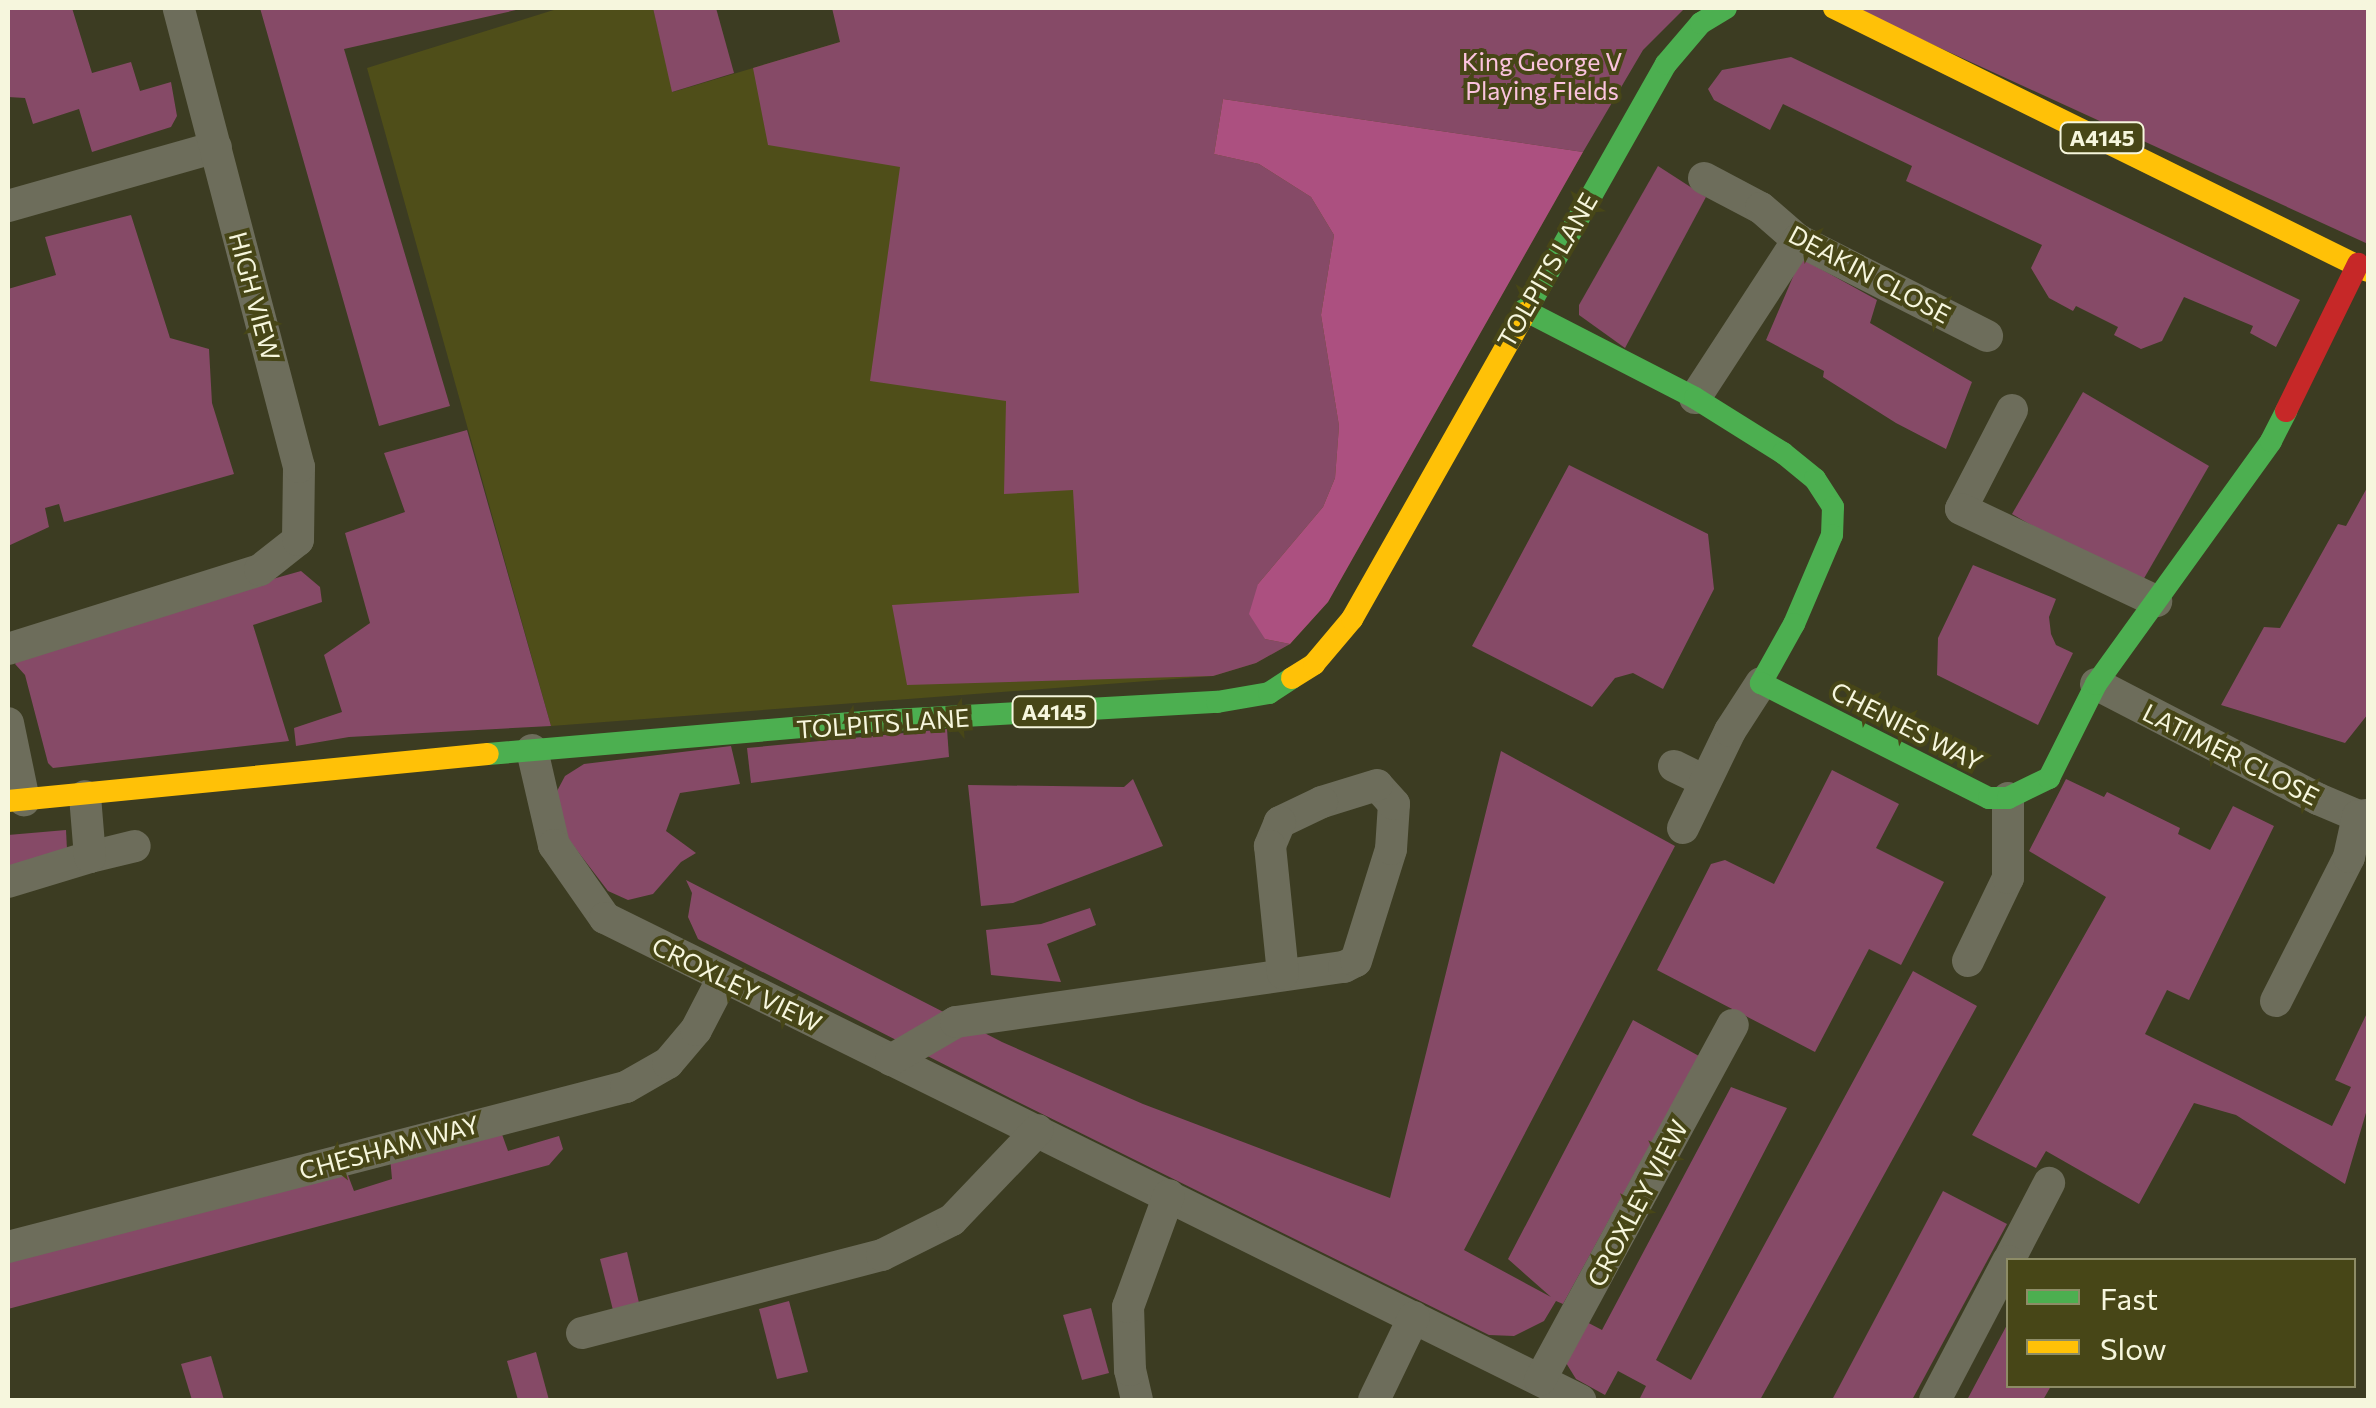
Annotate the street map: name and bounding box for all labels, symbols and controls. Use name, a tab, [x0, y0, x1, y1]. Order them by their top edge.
park label: King George V Playing FIelds	[1462, 47, 1622, 106]
road number: A4145	[2060, 121, 2144, 155]
street label: TOLPITS LANE	[1491, 187, 1603, 353]
street label: DEAKIN CLOSE	[1784, 219, 1956, 329]
street label: HIGH VIEW	[223, 228, 287, 364]
street label: CHENIES WAY	[1826, 675, 1988, 777]
road number: A4145	[1012, 695, 1096, 729]
street label: LATIMER CLOSE	[2138, 697, 2324, 811]
street label: TOLPITS LANE	[795, 702, 971, 744]
street label: CROXLEY VIEW	[647, 930, 827, 1038]
street label: CHESHAM WAY	[296, 1109, 482, 1185]
street label: CROXLEY VIEW	[1580, 1114, 1694, 1292]
legend	[2006, 1258, 2356, 1388]
text: Fast	[2100, 1279, 2158, 1316]
text: Slow	[2100, 1329, 2167, 1366]

